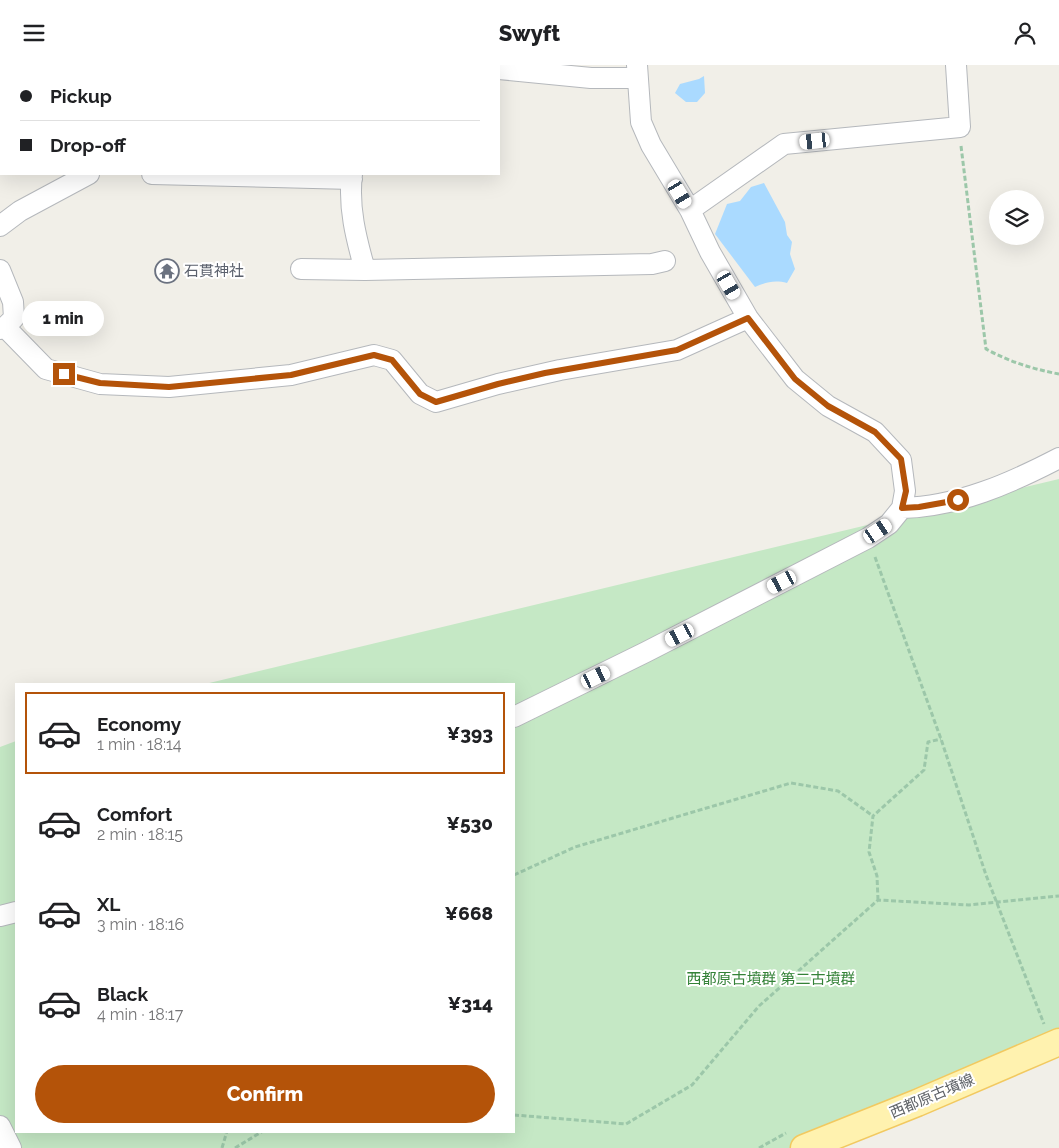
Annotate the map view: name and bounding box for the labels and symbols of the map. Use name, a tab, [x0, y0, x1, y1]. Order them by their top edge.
car	[799, 132, 830, 150]
car	[665, 177, 694, 211]
temple icon: 石貫神社	[154, 258, 180, 284]
place label: 石貫神社	[184, 262, 244, 280]
car	[715, 268, 742, 302]
callout: 1 min	[23, 301, 105, 337]
route end	[53, 363, 75, 385]
route start	[947, 489, 969, 511]
car	[861, 516, 894, 546]
car	[765, 569, 798, 595]
car	[663, 622, 696, 648]
car	[579, 664, 612, 690]
park label: 西都原古墳群 第二古墳群	[687, 970, 855, 988]
street label: 西都原古墳線	[887, 1070, 977, 1122]

